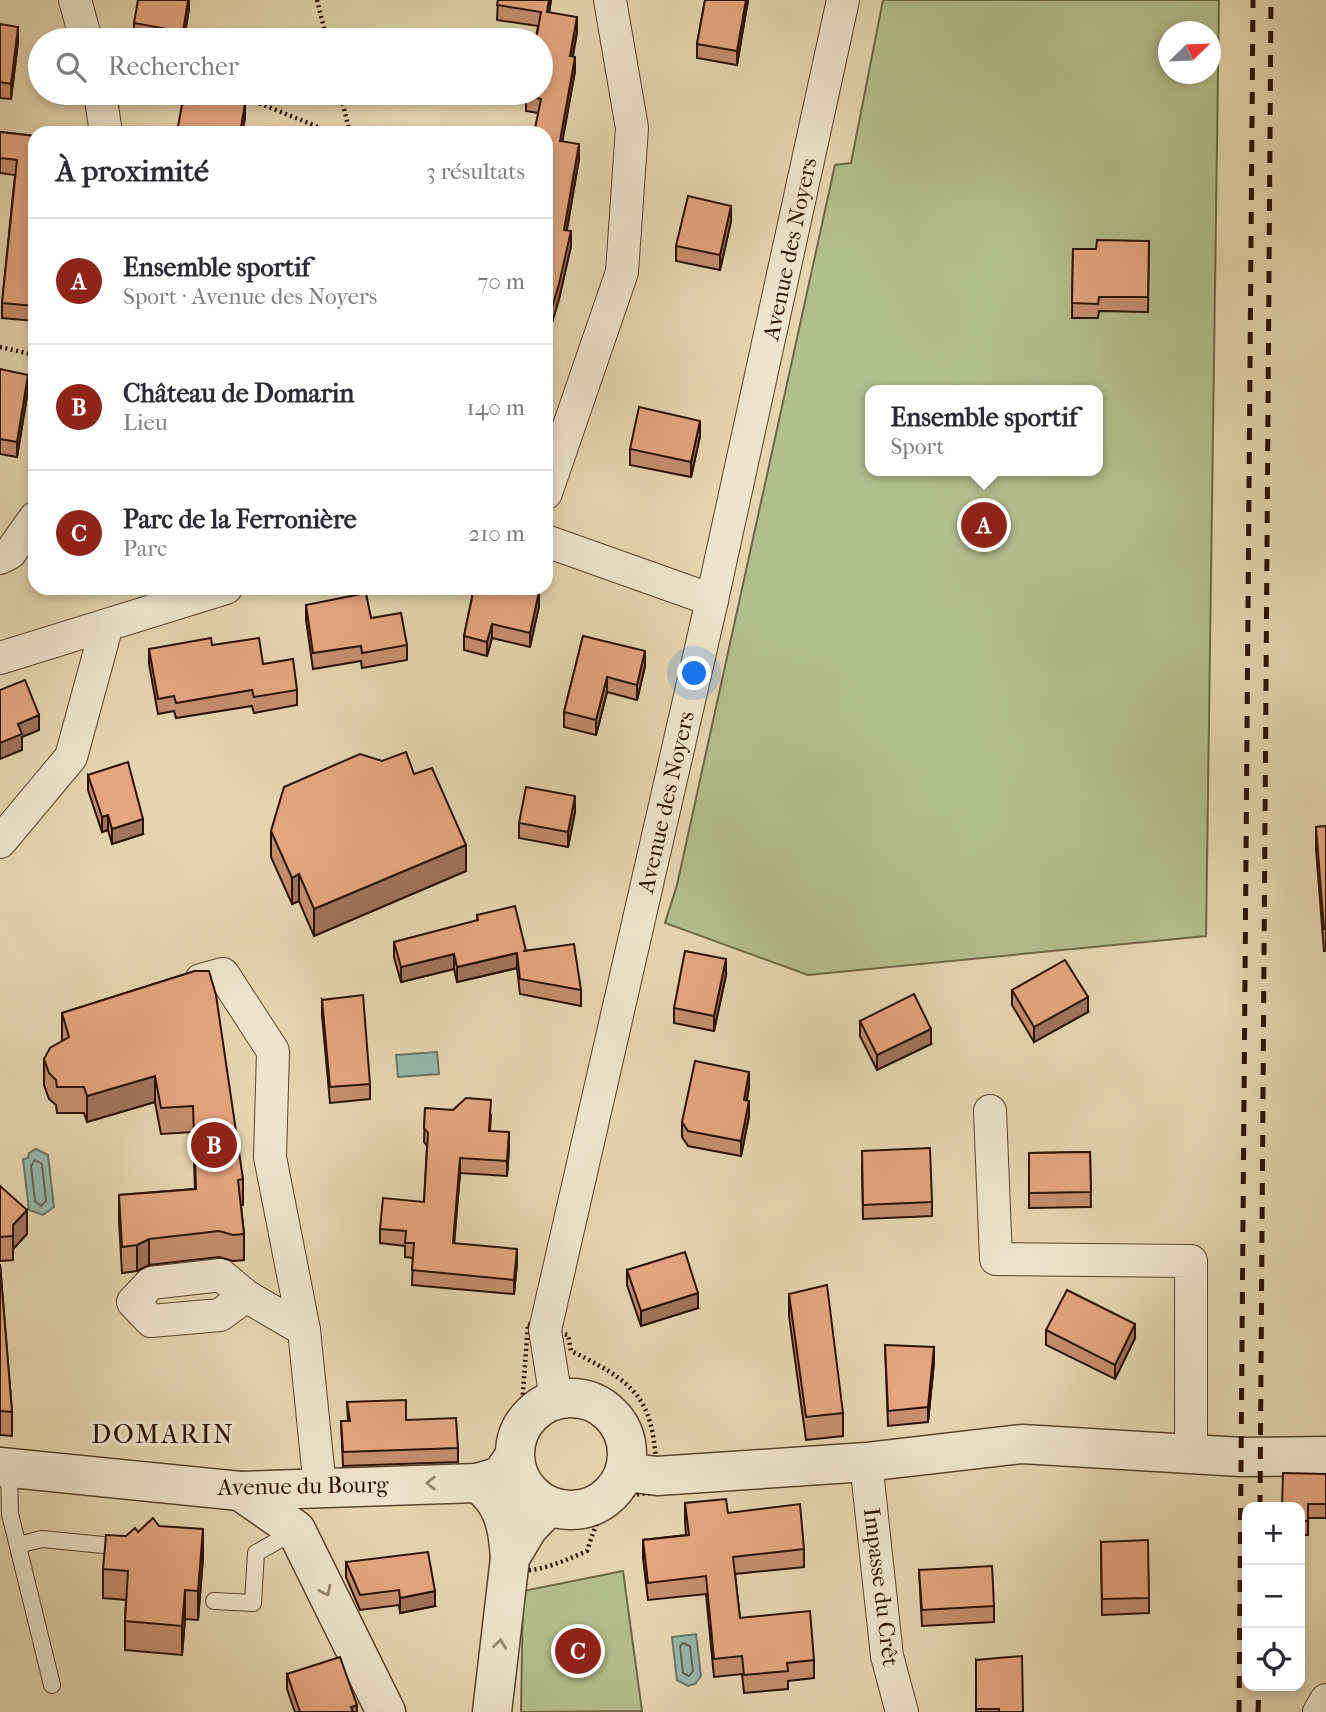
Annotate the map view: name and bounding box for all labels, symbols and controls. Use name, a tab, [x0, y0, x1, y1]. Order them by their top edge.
north arrow	[1158, 21, 1221, 84]
search box	[28, 28, 553, 105]
icon: search	[52, 48, 90, 86]
text: Rechercher	[108, 51, 239, 82]
text: À proximité	[56, 154, 209, 189]
street label: Avenue des Noyers	[757, 155, 823, 344]
text: 3 résultats	[426, 158, 525, 185]
text: Ensemble sportif	[123, 252, 310, 283]
text: A	[72, 268, 86, 295]
text: 70 m	[477, 268, 525, 295]
text: Sport · Avenue des Noyers	[123, 283, 377, 310]
text: Château de Domarin	[123, 378, 354, 409]
popup	[865, 385, 1103, 476]
text: B	[72, 394, 86, 421]
text: 140 m	[466, 394, 525, 421]
text: Ensemble sportif	[890, 402, 1078, 433]
text: Lieu	[123, 409, 168, 436]
text: Sport	[890, 433, 944, 460]
pin: A	[961, 499, 1007, 551]
text: Parc de la Ferronière	[123, 504, 357, 535]
text: C	[71, 520, 87, 547]
text: 210 m	[468, 520, 525, 547]
text: Parc	[123, 535, 167, 562]
your location	[677, 656, 711, 690]
street label: Avenue des Noyers	[632, 708, 700, 897]
pin: B	[191, 1119, 237, 1171]
district label: DOMARIN	[91, 1419, 235, 1450]
street label: Avenue du Bourg	[216, 1471, 389, 1501]
one-way arrow	[425, 1475, 435, 1491]
map controls	[1242, 1502, 1305, 1691]
button: +	[1242, 1502, 1305, 1565]
street label: Impasse du Crêt	[858, 1506, 904, 1668]
button: −	[1242, 1565, 1305, 1628]
one-way arrow	[318, 1584, 332, 1596]
pin: C	[555, 1625, 601, 1677]
button: locate	[1242, 1628, 1305, 1691]
one-way arrow	[492, 1638, 507, 1650]

